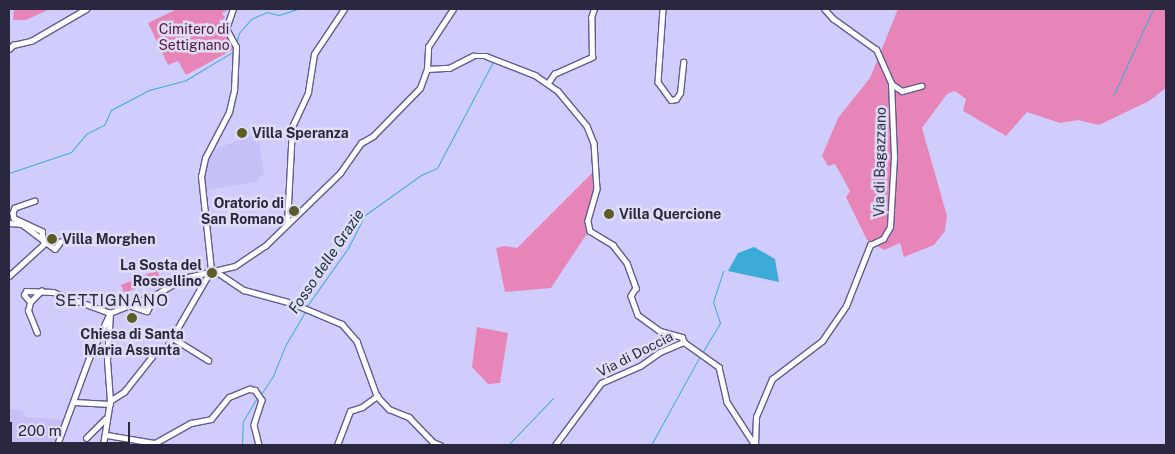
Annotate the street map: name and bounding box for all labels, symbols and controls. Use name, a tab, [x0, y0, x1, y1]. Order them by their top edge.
park label: Cimitero di Settignano	[158, 21, 230, 54]
street label: Via di Bagazzano	[871, 107, 889, 217]
place label: Villa Speranza	[252, 125, 349, 141]
marker: Villa Speranza	[236, 127, 248, 139]
place label: Oratorio di San Romano	[201, 195, 284, 228]
water label: Fosso delle Grazie	[284, 205, 368, 317]
marker: Oratorio di San Romano	[288, 205, 300, 217]
place label: Villa Quercione	[619, 206, 721, 222]
marker: Villa Quercione	[603, 208, 615, 220]
place label: Villa Morghen	[62, 231, 155, 247]
marker: Villa Morghen	[46, 233, 58, 245]
place label: La Sosta del Rossellino	[120, 257, 202, 290]
marker: La Sosta del Rossellino	[206, 267, 218, 279]
district label: SETTIGNANO	[54, 291, 170, 311]
marker: Chiesa di Santa Maria Assunta	[126, 312, 138, 324]
place label: Chiesa di Santa Maria Assunta	[80, 326, 184, 358]
street label: Via di Doccia	[594, 328, 676, 380]
scale bar	[12, 412, 132, 444]
text: 200 m	[18, 422, 62, 439]

